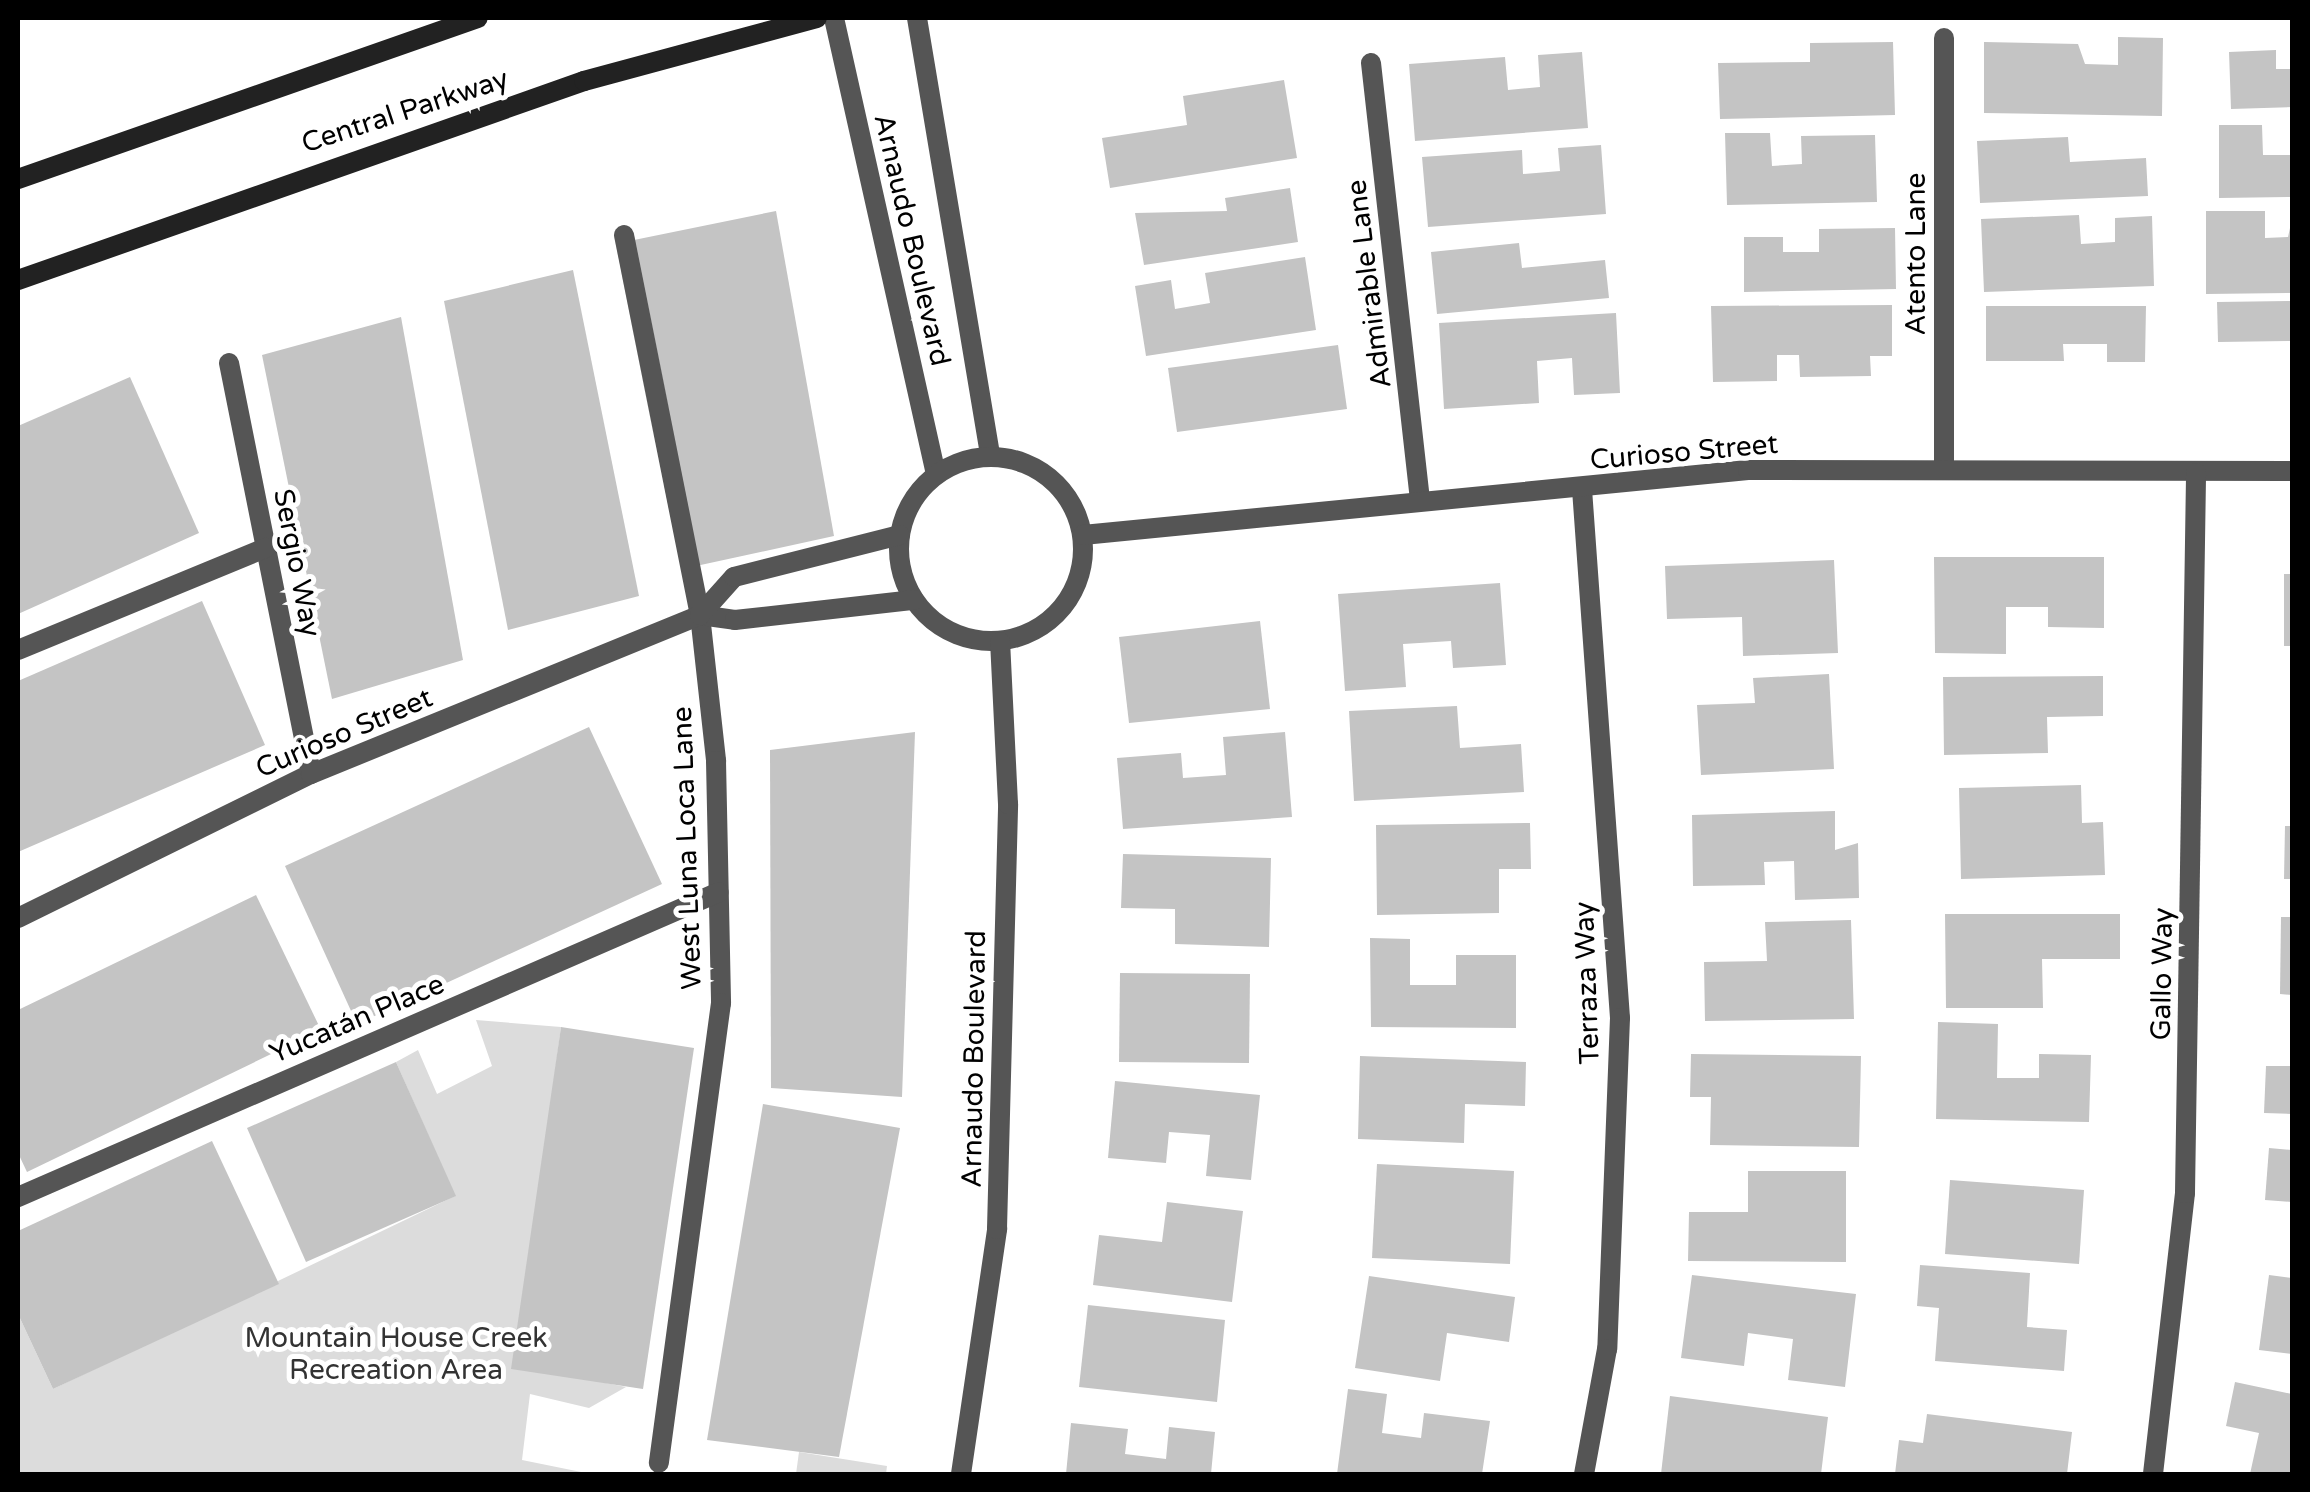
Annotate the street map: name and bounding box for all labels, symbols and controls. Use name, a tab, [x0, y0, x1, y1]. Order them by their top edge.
street label: Central Parkway	[297, 62, 513, 160]
street label: Arnaudo Boulevard	[867, 111, 957, 369]
street label: Atento Lane	[1899, 173, 1933, 335]
street label: Admirable Lane	[1340, 178, 1398, 390]
street label: Curioso Street	[1589, 427, 1779, 477]
street label: Sergio Way	[266, 486, 328, 640]
street label: Curioso Street	[251, 681, 437, 785]
street label: West Luna Loca Lane	[665, 706, 709, 990]
street label: Terraza Way	[1567, 901, 1607, 1065]
street label: Gallo Way	[2144, 907, 2180, 1041]
street label: Arnaudo Boulevard	[955, 930, 993, 1188]
street label: Yucatán Place	[265, 967, 449, 1071]
park label: Mountain House Creek Recreation Area	[244, 1321, 548, 1387]

